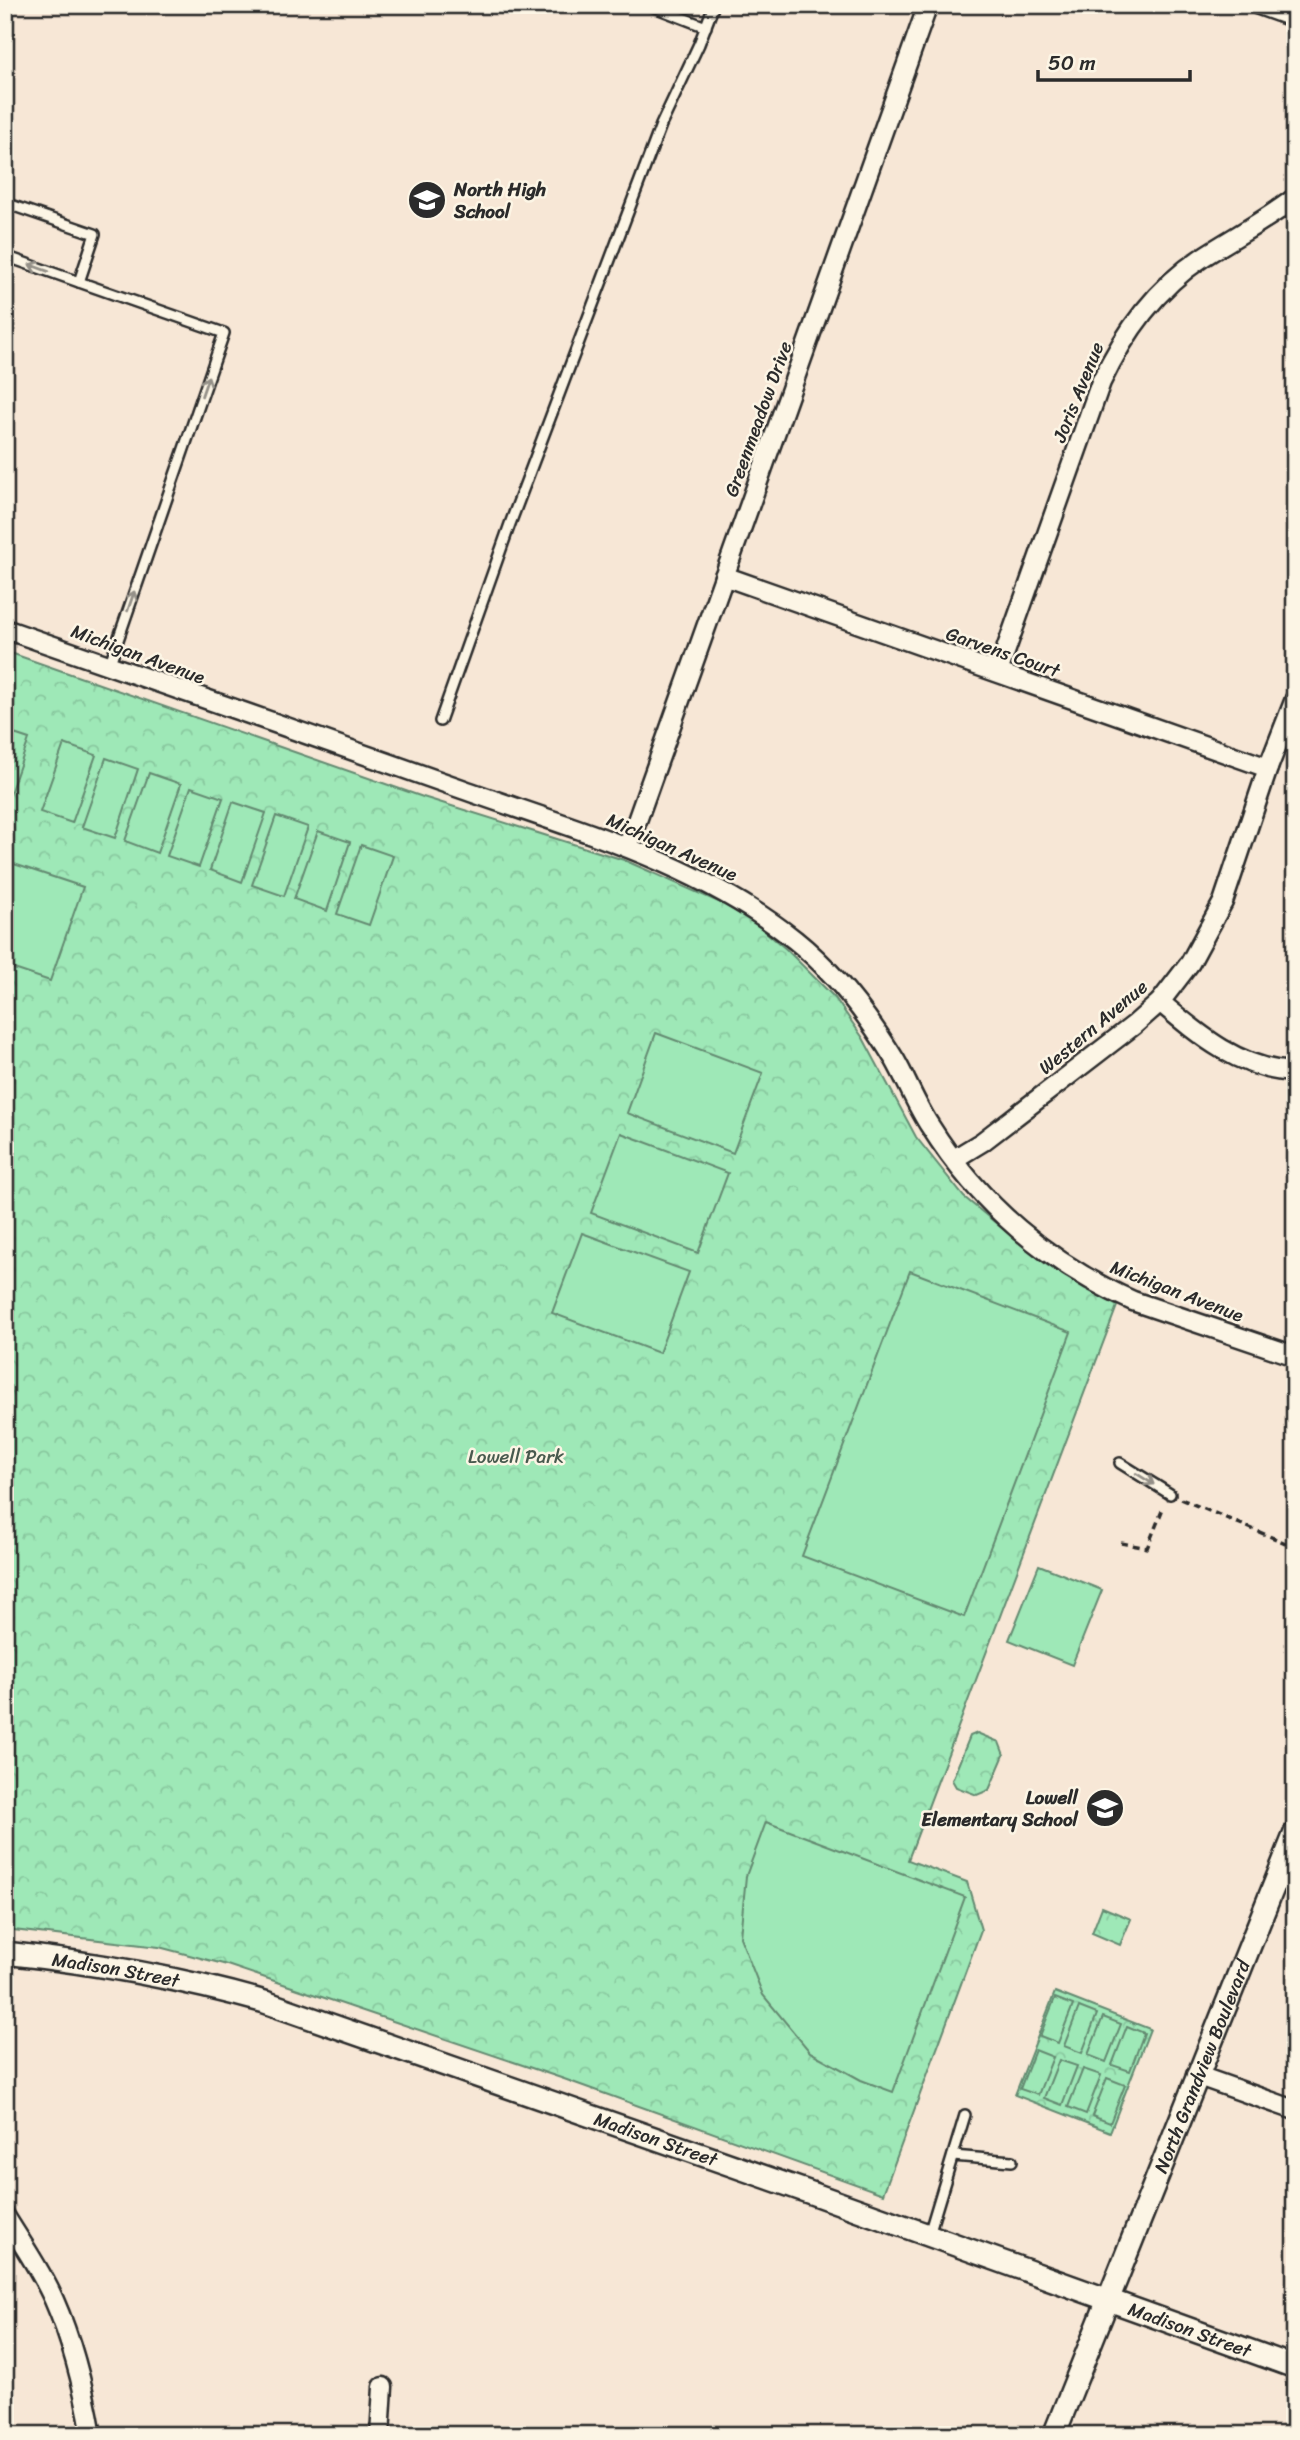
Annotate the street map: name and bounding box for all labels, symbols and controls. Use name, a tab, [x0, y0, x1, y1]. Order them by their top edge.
scale bar	[1038, 38, 1190, 82]
text: 50 m	[1048, 44, 1096, 82]
place label: North High School	[453, 173, 546, 228]
school or university icon: North High School	[406, 179, 448, 221]
one-way arrow	[28, 261, 50, 273]
street label: Greenmeadow Drive	[715, 336, 802, 501]
street label: Joris Avenue	[1042, 337, 1113, 448]
one-way arrow	[200, 375, 213, 397]
one-way arrow	[125, 590, 138, 612]
street label: Michigan Avenue	[66, 614, 210, 694]
street label: Garvens Court	[942, 617, 1066, 687]
street label: Michigan Avenue	[601, 803, 743, 891]
street label: Western Avenue	[1031, 971, 1155, 1083]
street label: Michigan Avenue	[1106, 1250, 1248, 1332]
park label: Lowell Park	[468, 1440, 564, 1473]
one-way arrow	[1134, 1472, 1154, 1486]
place label: Lowell Elementary School	[921, 1781, 1079, 1836]
school or university icon: Lowell Elementary School	[1084, 1787, 1126, 1829]
street label: Madison Street	[50, 1942, 184, 1997]
street label: North Grandview Boulevard	[1144, 1953, 1260, 2178]
street label: Madison Street	[590, 2102, 723, 2176]
street label: Madison Street	[1124, 2292, 1257, 2367]

